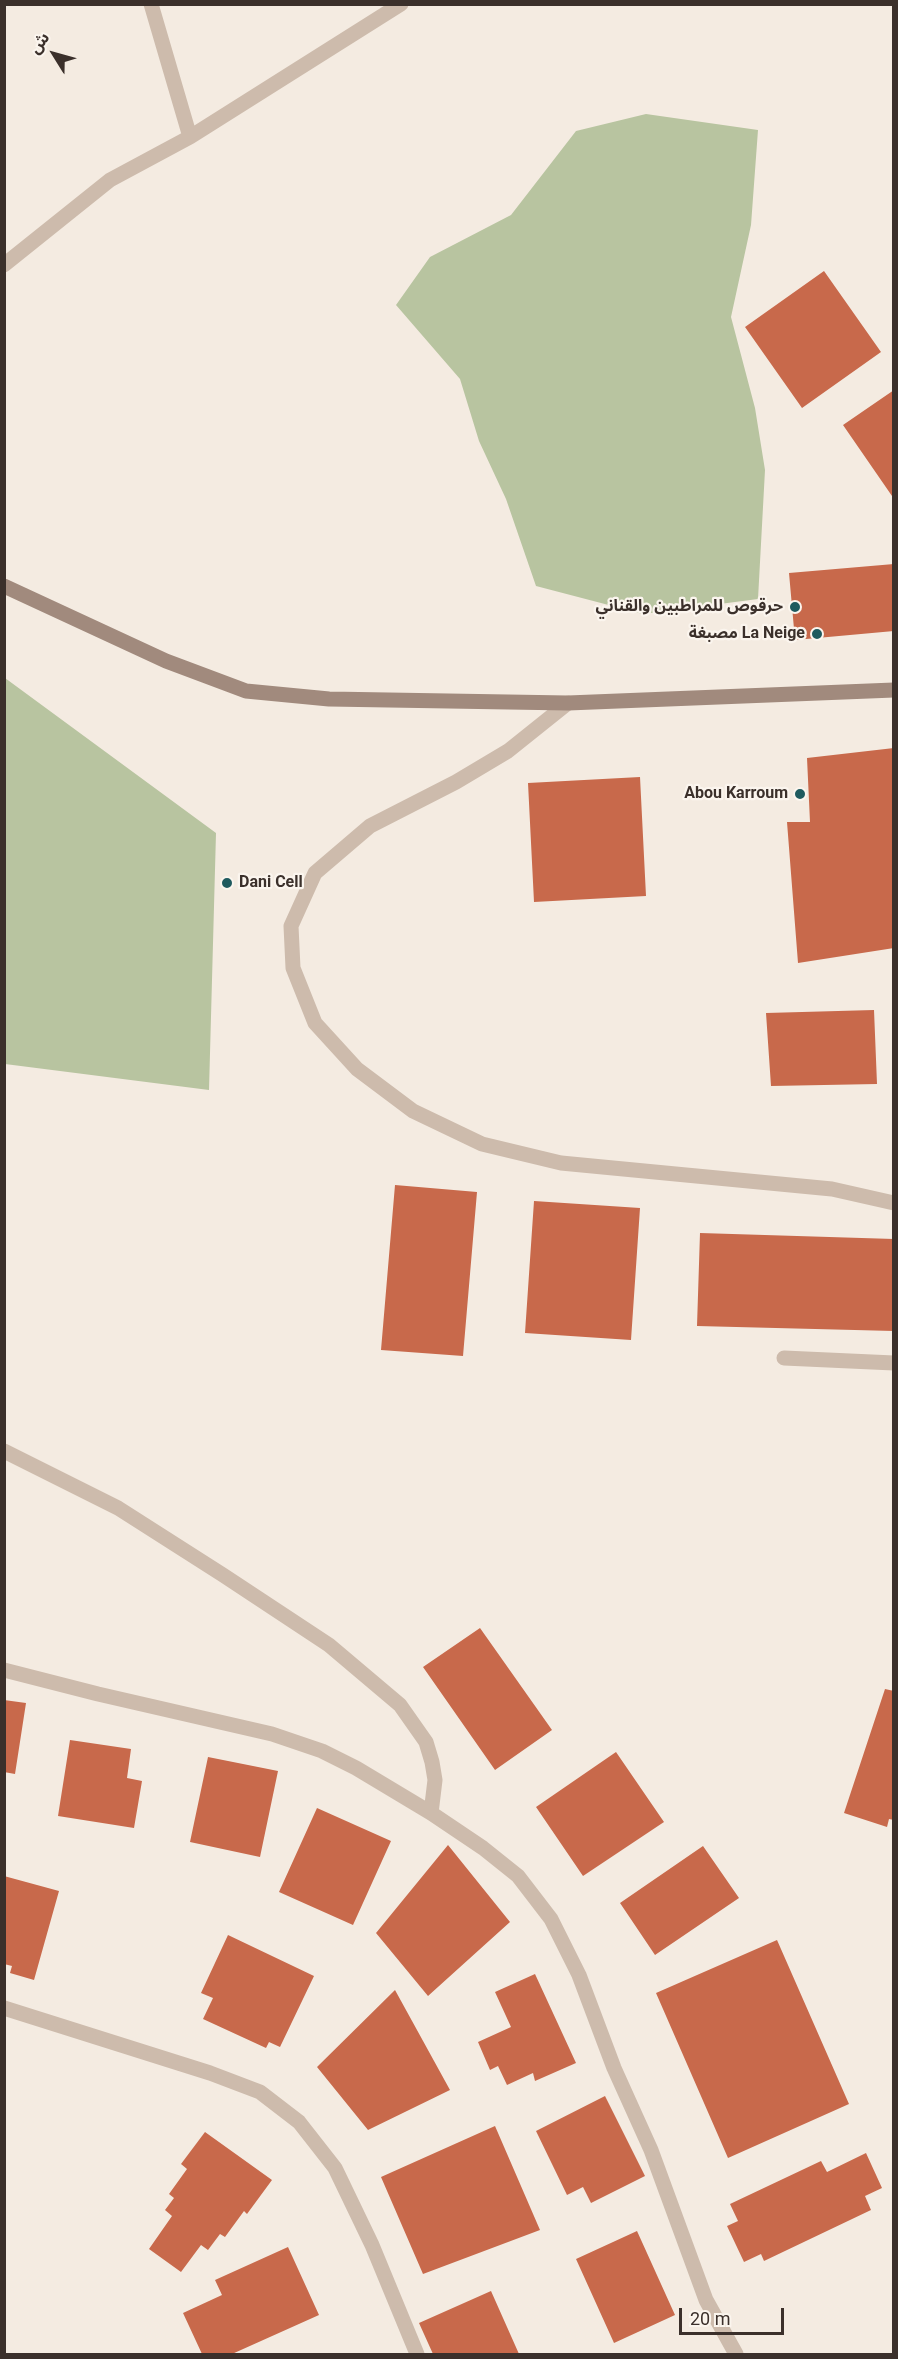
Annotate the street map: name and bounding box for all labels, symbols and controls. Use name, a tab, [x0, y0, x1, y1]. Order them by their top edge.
north arrow	[24, 24, 84, 84]
text: ش	[25, 28, 53, 57]
place label: حرقوص للمراطبين والقناني	[596, 597, 783, 617]
marker: حرقوص للمراطبين والقناني	[788, 600, 802, 614]
place label: مصبغة La Neige	[689, 624, 805, 644]
marker: مصبغة La Neige	[810, 627, 824, 641]
place label: Abou Karroum	[684, 784, 788, 804]
marker: Abou Karroum	[793, 787, 807, 801]
place label: Dani Cell	[239, 873, 303, 893]
marker: Dani Cell	[220, 876, 234, 890]
scale bar	[682, 2296, 787, 2334]
text: 20 m	[690, 2308, 730, 2329]

